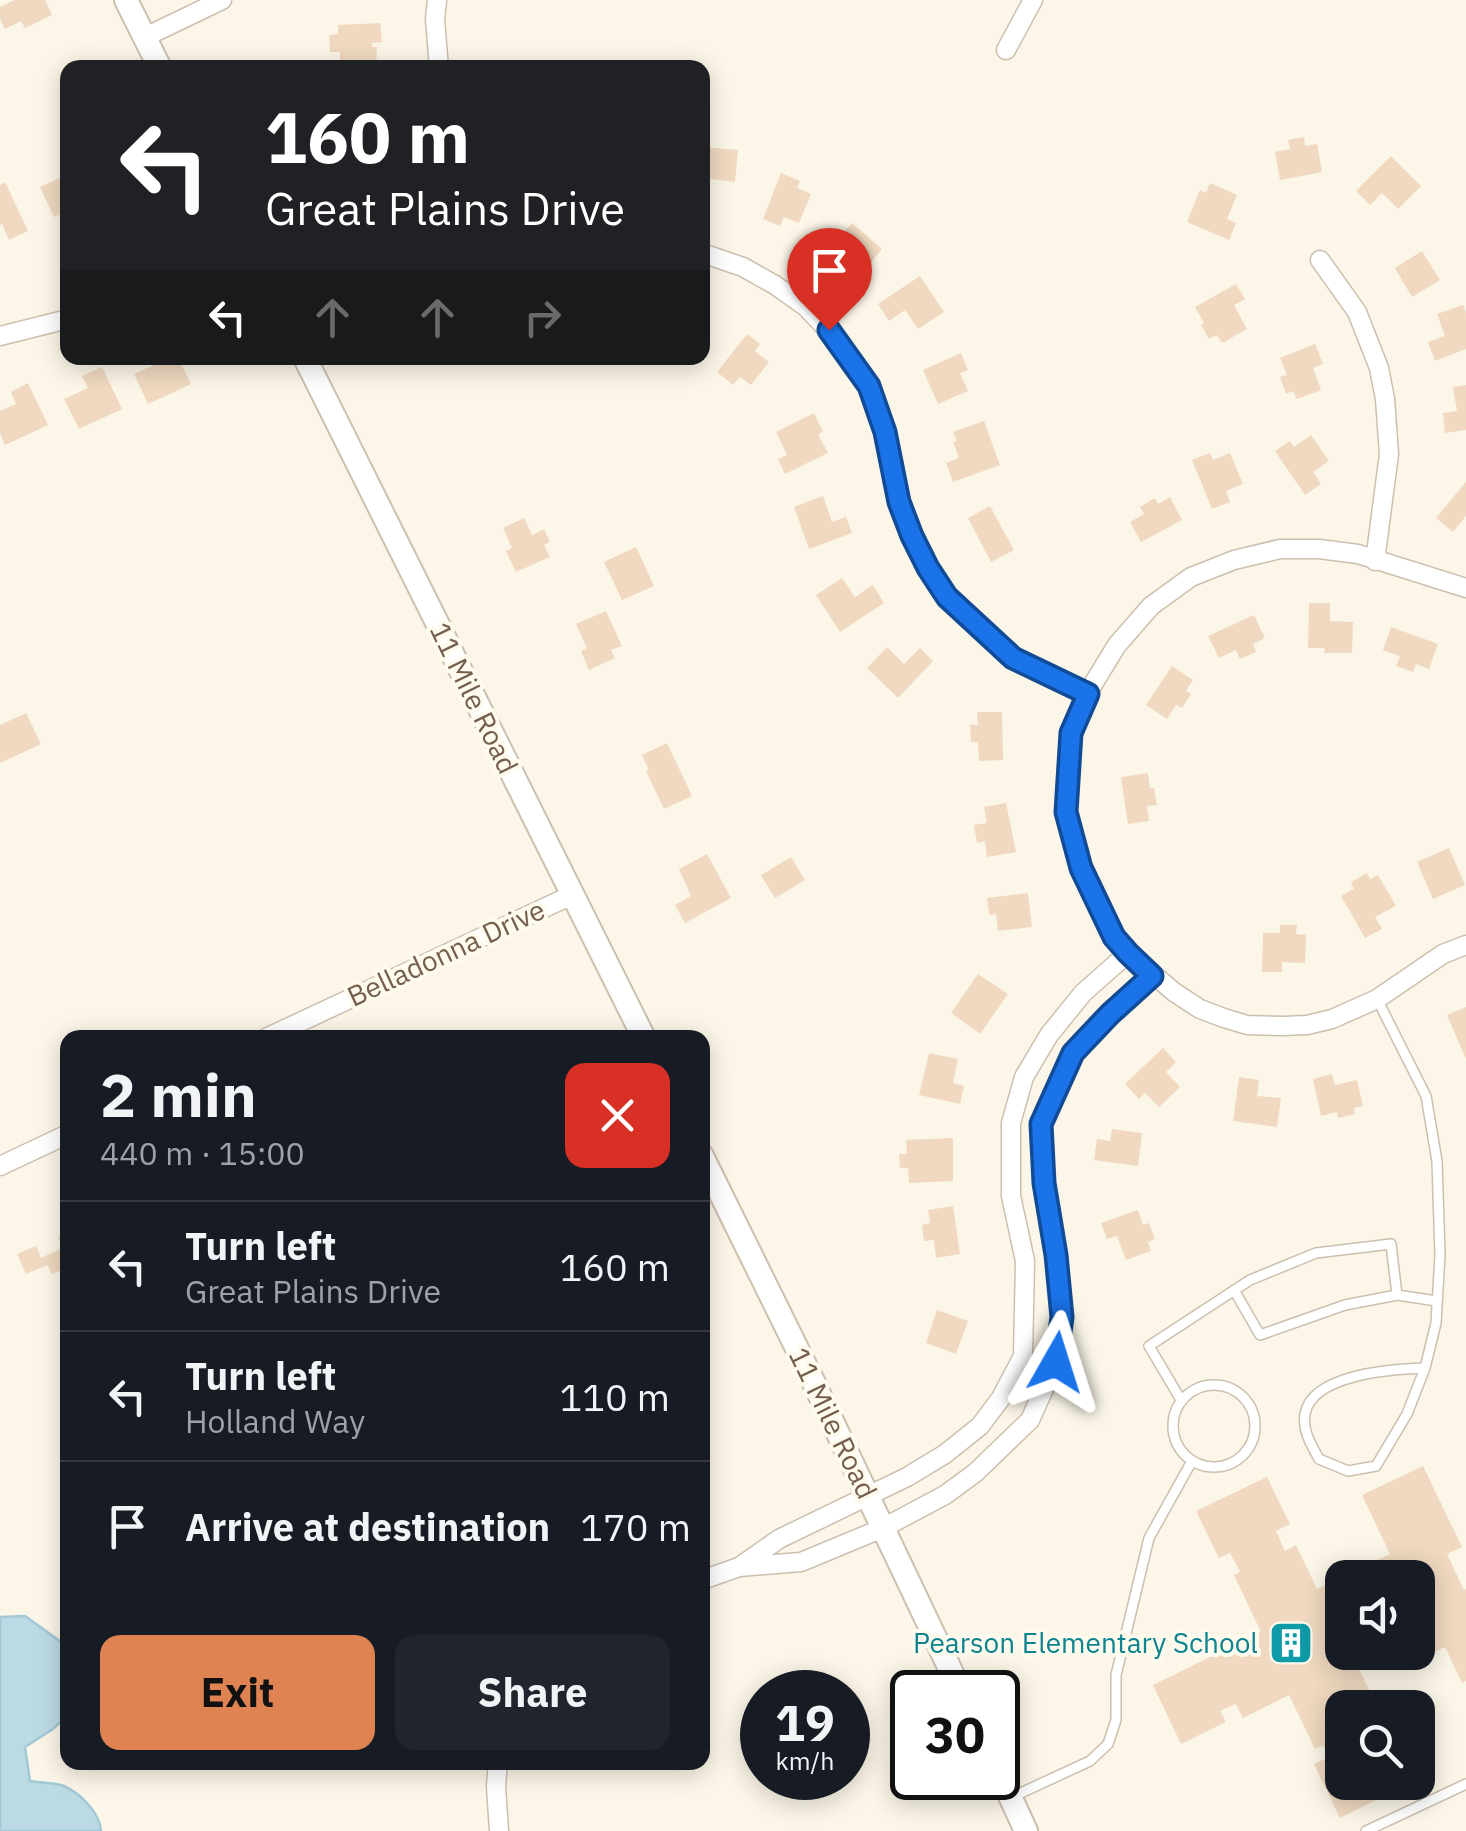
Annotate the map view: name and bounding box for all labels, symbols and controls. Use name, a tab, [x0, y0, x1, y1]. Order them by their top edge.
text: 160 m	[265, 91, 470, 182]
icon: left	[100, 100, 230, 230]
text: Great Plains Drive	[265, 179, 625, 237]
pin	[787, 228, 872, 331]
icon: arrive	[802, 243, 857, 298]
icon: left	[200, 290, 255, 345]
icon: ahead	[305, 290, 360, 345]
icon: ahead	[410, 290, 465, 345]
icon: right	[515, 290, 570, 345]
street label: 11 Mile Road	[422, 616, 527, 780]
street label: Belladonna Drive	[341, 891, 551, 1015]
text: 2 min	[100, 1055, 257, 1134]
button: close	[565, 1063, 670, 1168]
text: 440 m · 15:00	[100, 1132, 305, 1174]
text: Turn left	[185, 1221, 336, 1270]
icon: left	[100, 1239, 155, 1294]
text: 160 m	[559, 1242, 670, 1291]
text: Great Plains Drive	[185, 1270, 441, 1312]
position arrow	[1004, 1310, 1108, 1414]
street label: 11 Mile Road	[781, 1341, 886, 1505]
text: Turn left	[185, 1351, 336, 1400]
icon: left	[100, 1369, 155, 1424]
text: 110 m	[559, 1372, 670, 1421]
text: Holland Way	[185, 1400, 365, 1442]
icon: arrive	[100, 1499, 155, 1554]
text: Arrive at destination	[185, 1502, 550, 1551]
text: 170 m	[580, 1502, 691, 1551]
map controls	[1325, 1560, 1435, 1800]
button: sound	[1325, 1560, 1435, 1670]
building icon: Pearson Elementary School	[1268, 1620, 1314, 1666]
place label: Pearson Elementary School	[913, 1624, 1258, 1661]
button: Exit	[100, 1635, 375, 1750]
button: Share	[395, 1635, 670, 1750]
speed limit sign: 30	[890, 1670, 1020, 1800]
text: 19	[775, 1690, 835, 1755]
button: search	[1325, 1690, 1435, 1800]
text: km/h	[776, 1744, 834, 1777]

